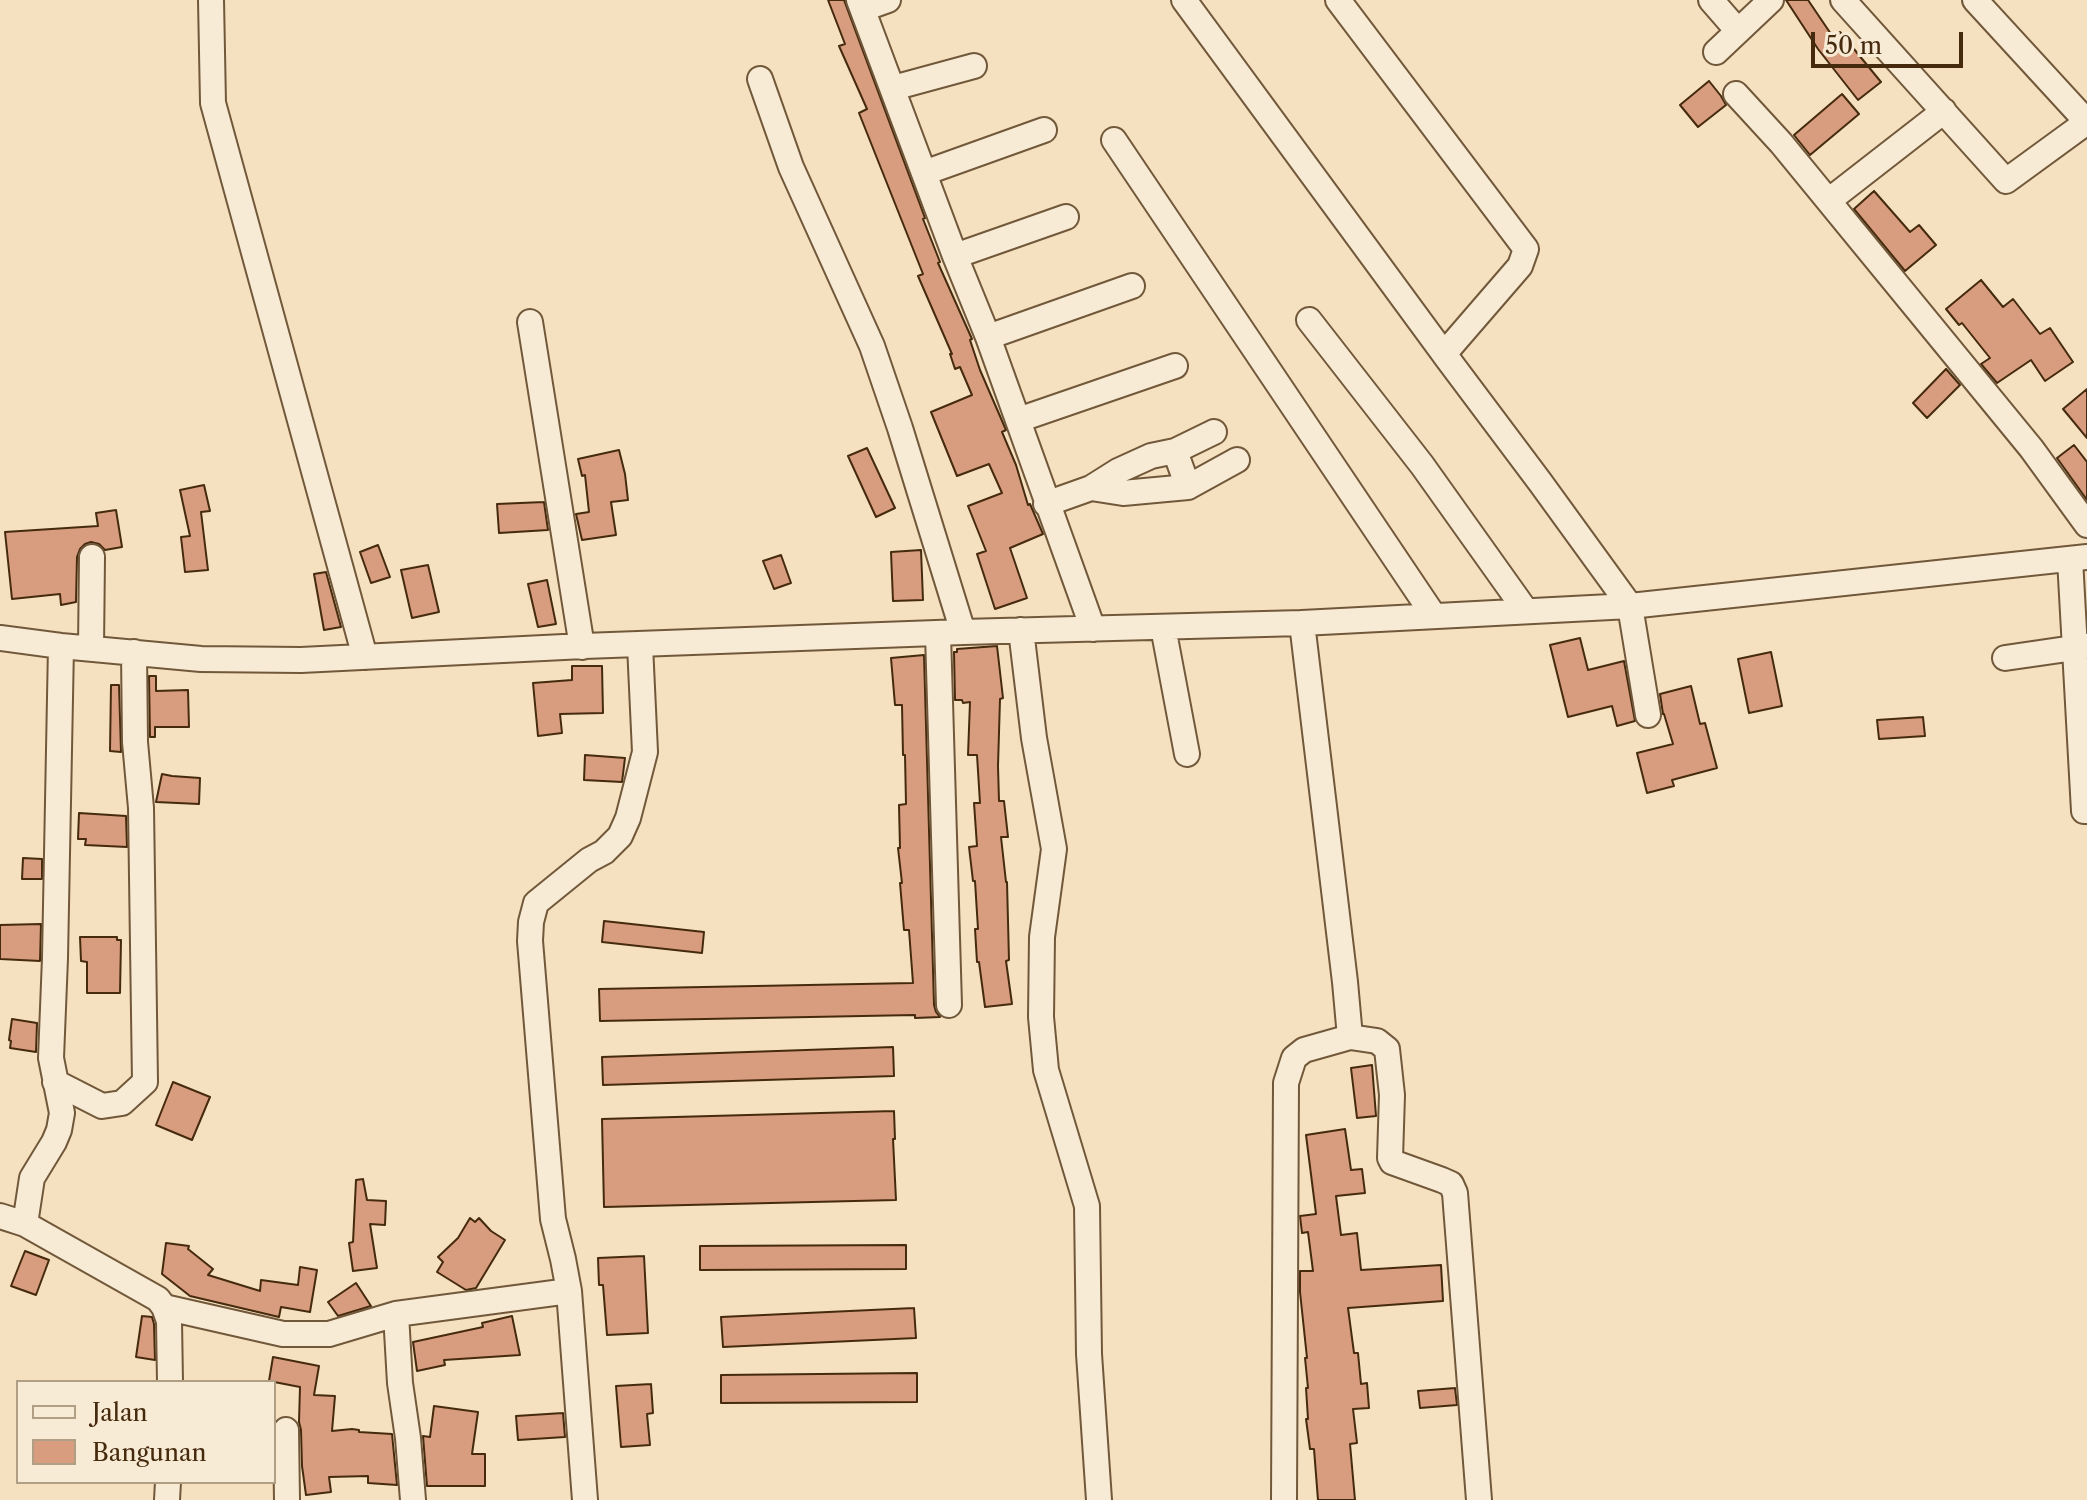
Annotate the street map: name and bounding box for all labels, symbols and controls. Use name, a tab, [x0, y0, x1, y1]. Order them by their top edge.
scale bar	[1815, 16, 1967, 66]
text: 50 m	[1825, 31, 1882, 60]
legend	[16, 1380, 276, 1484]
text: Jalan	[92, 1398, 148, 1427]
text: Bangunan	[92, 1438, 207, 1467]

